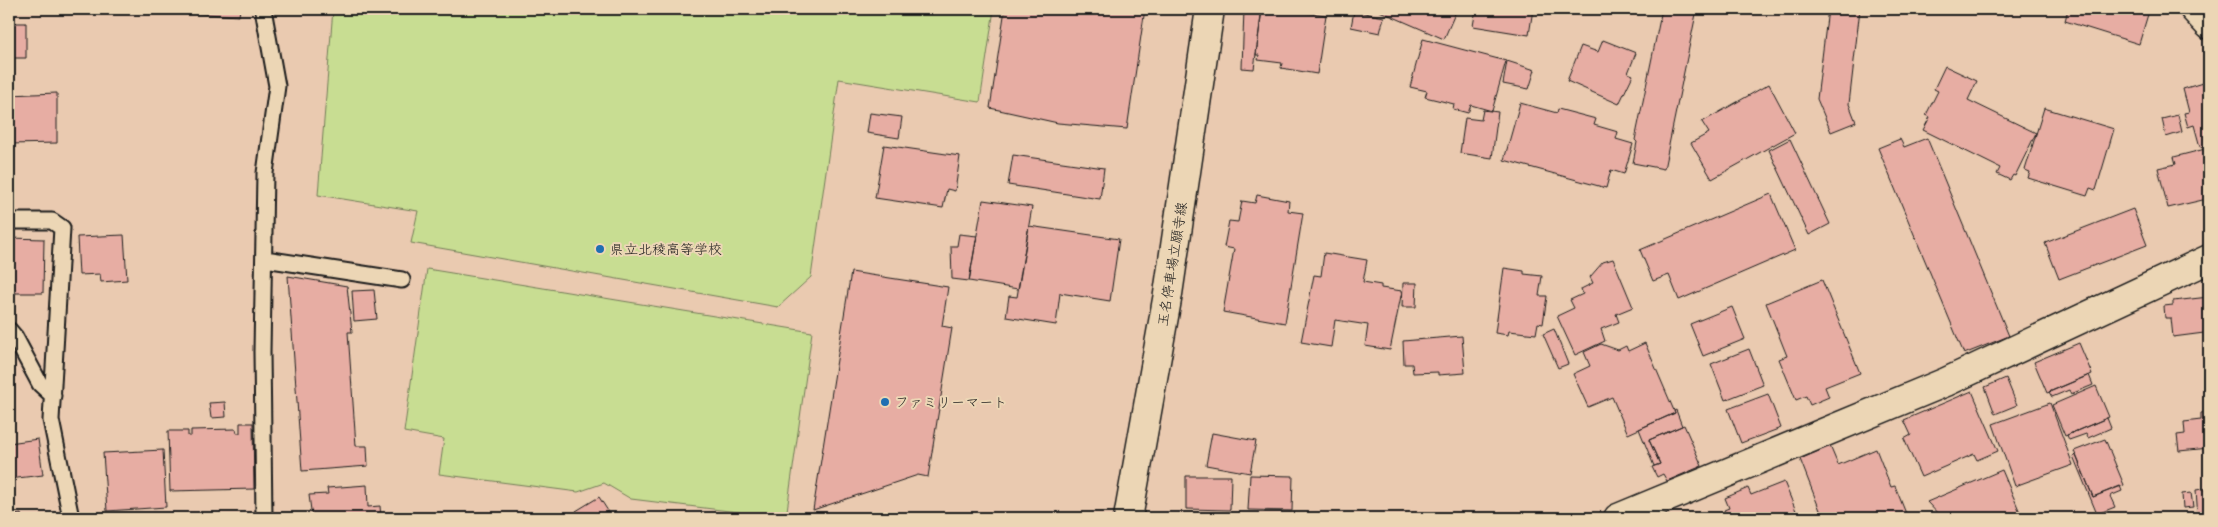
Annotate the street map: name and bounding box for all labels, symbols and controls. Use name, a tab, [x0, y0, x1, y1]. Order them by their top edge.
street label: 玉名停車場立願寺線	[1154, 201, 1191, 328]
place label: 県立北稜高等学校	[610, 241, 722, 258]
marker: 県立北稜高等学校	[594, 243, 606, 255]
place label: ファミリーマート	[895, 394, 1007, 411]
marker: ファミリーマート	[879, 396, 891, 408]

